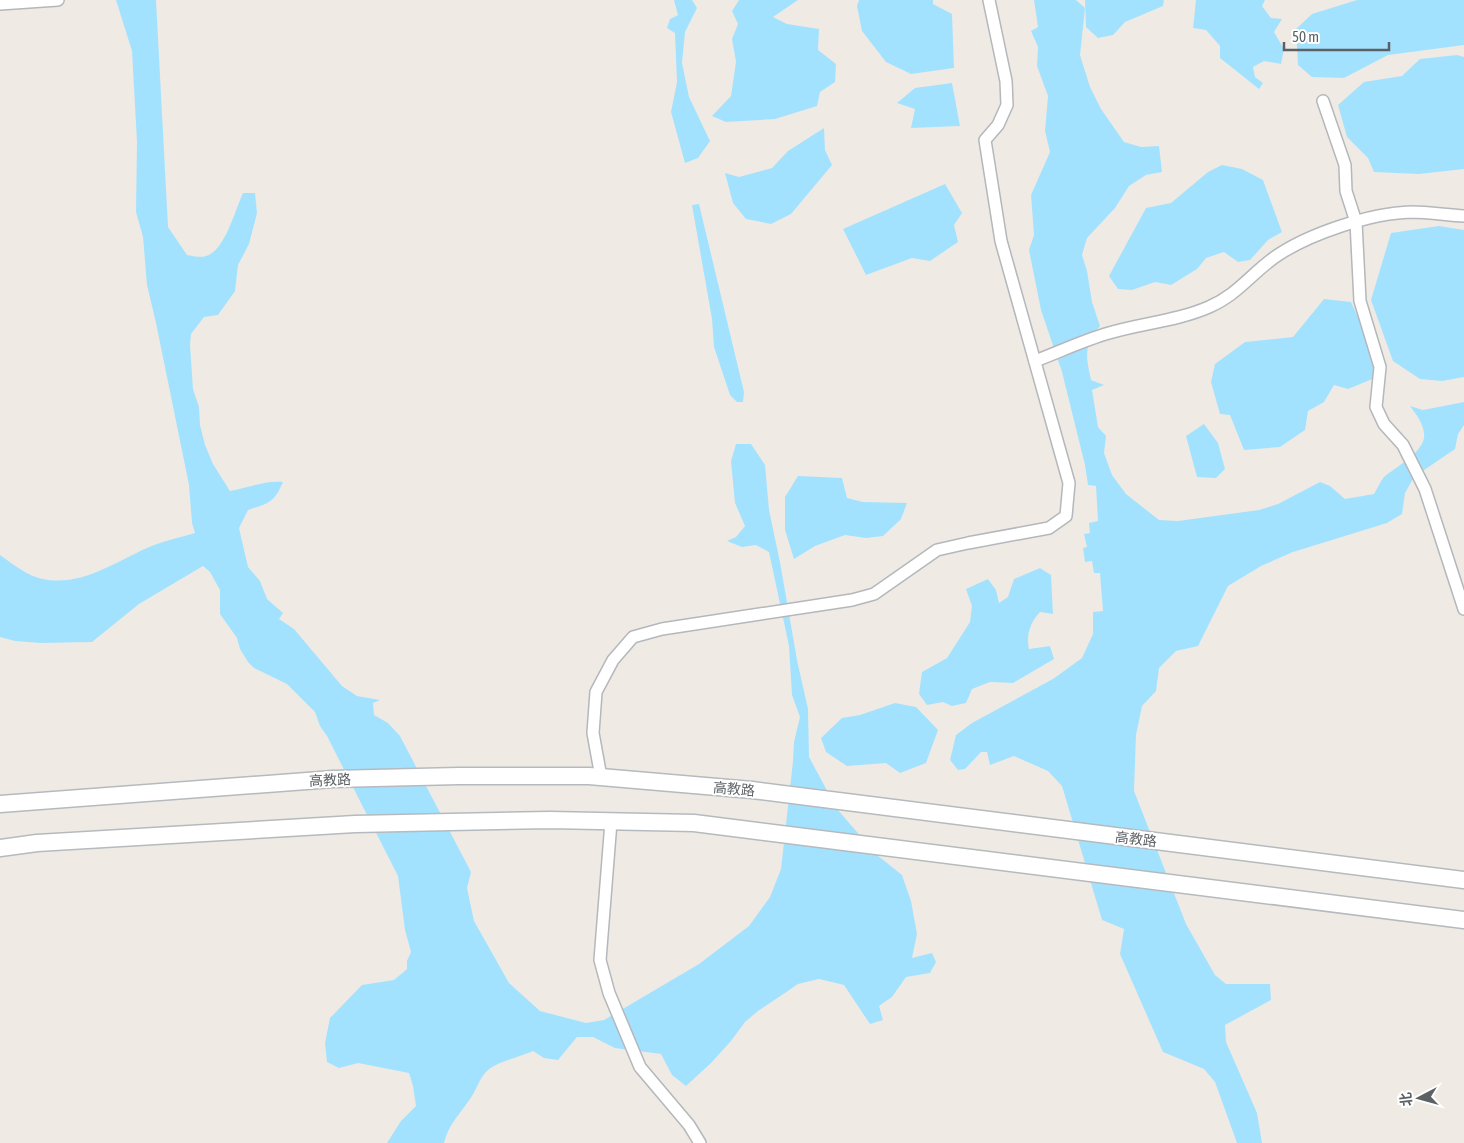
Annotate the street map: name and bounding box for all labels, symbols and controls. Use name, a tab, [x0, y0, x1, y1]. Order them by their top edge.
scale bar	[1284, 20, 1389, 52]
text: 50 m	[1292, 28, 1319, 45]
street label: 高教路	[309, 771, 351, 789]
street label: 高教路	[712, 779, 756, 799]
street label: 高教路	[1114, 829, 1158, 849]
north arrow	[1394, 1073, 1444, 1123]
text: 北	[1397, 1092, 1415, 1107]

